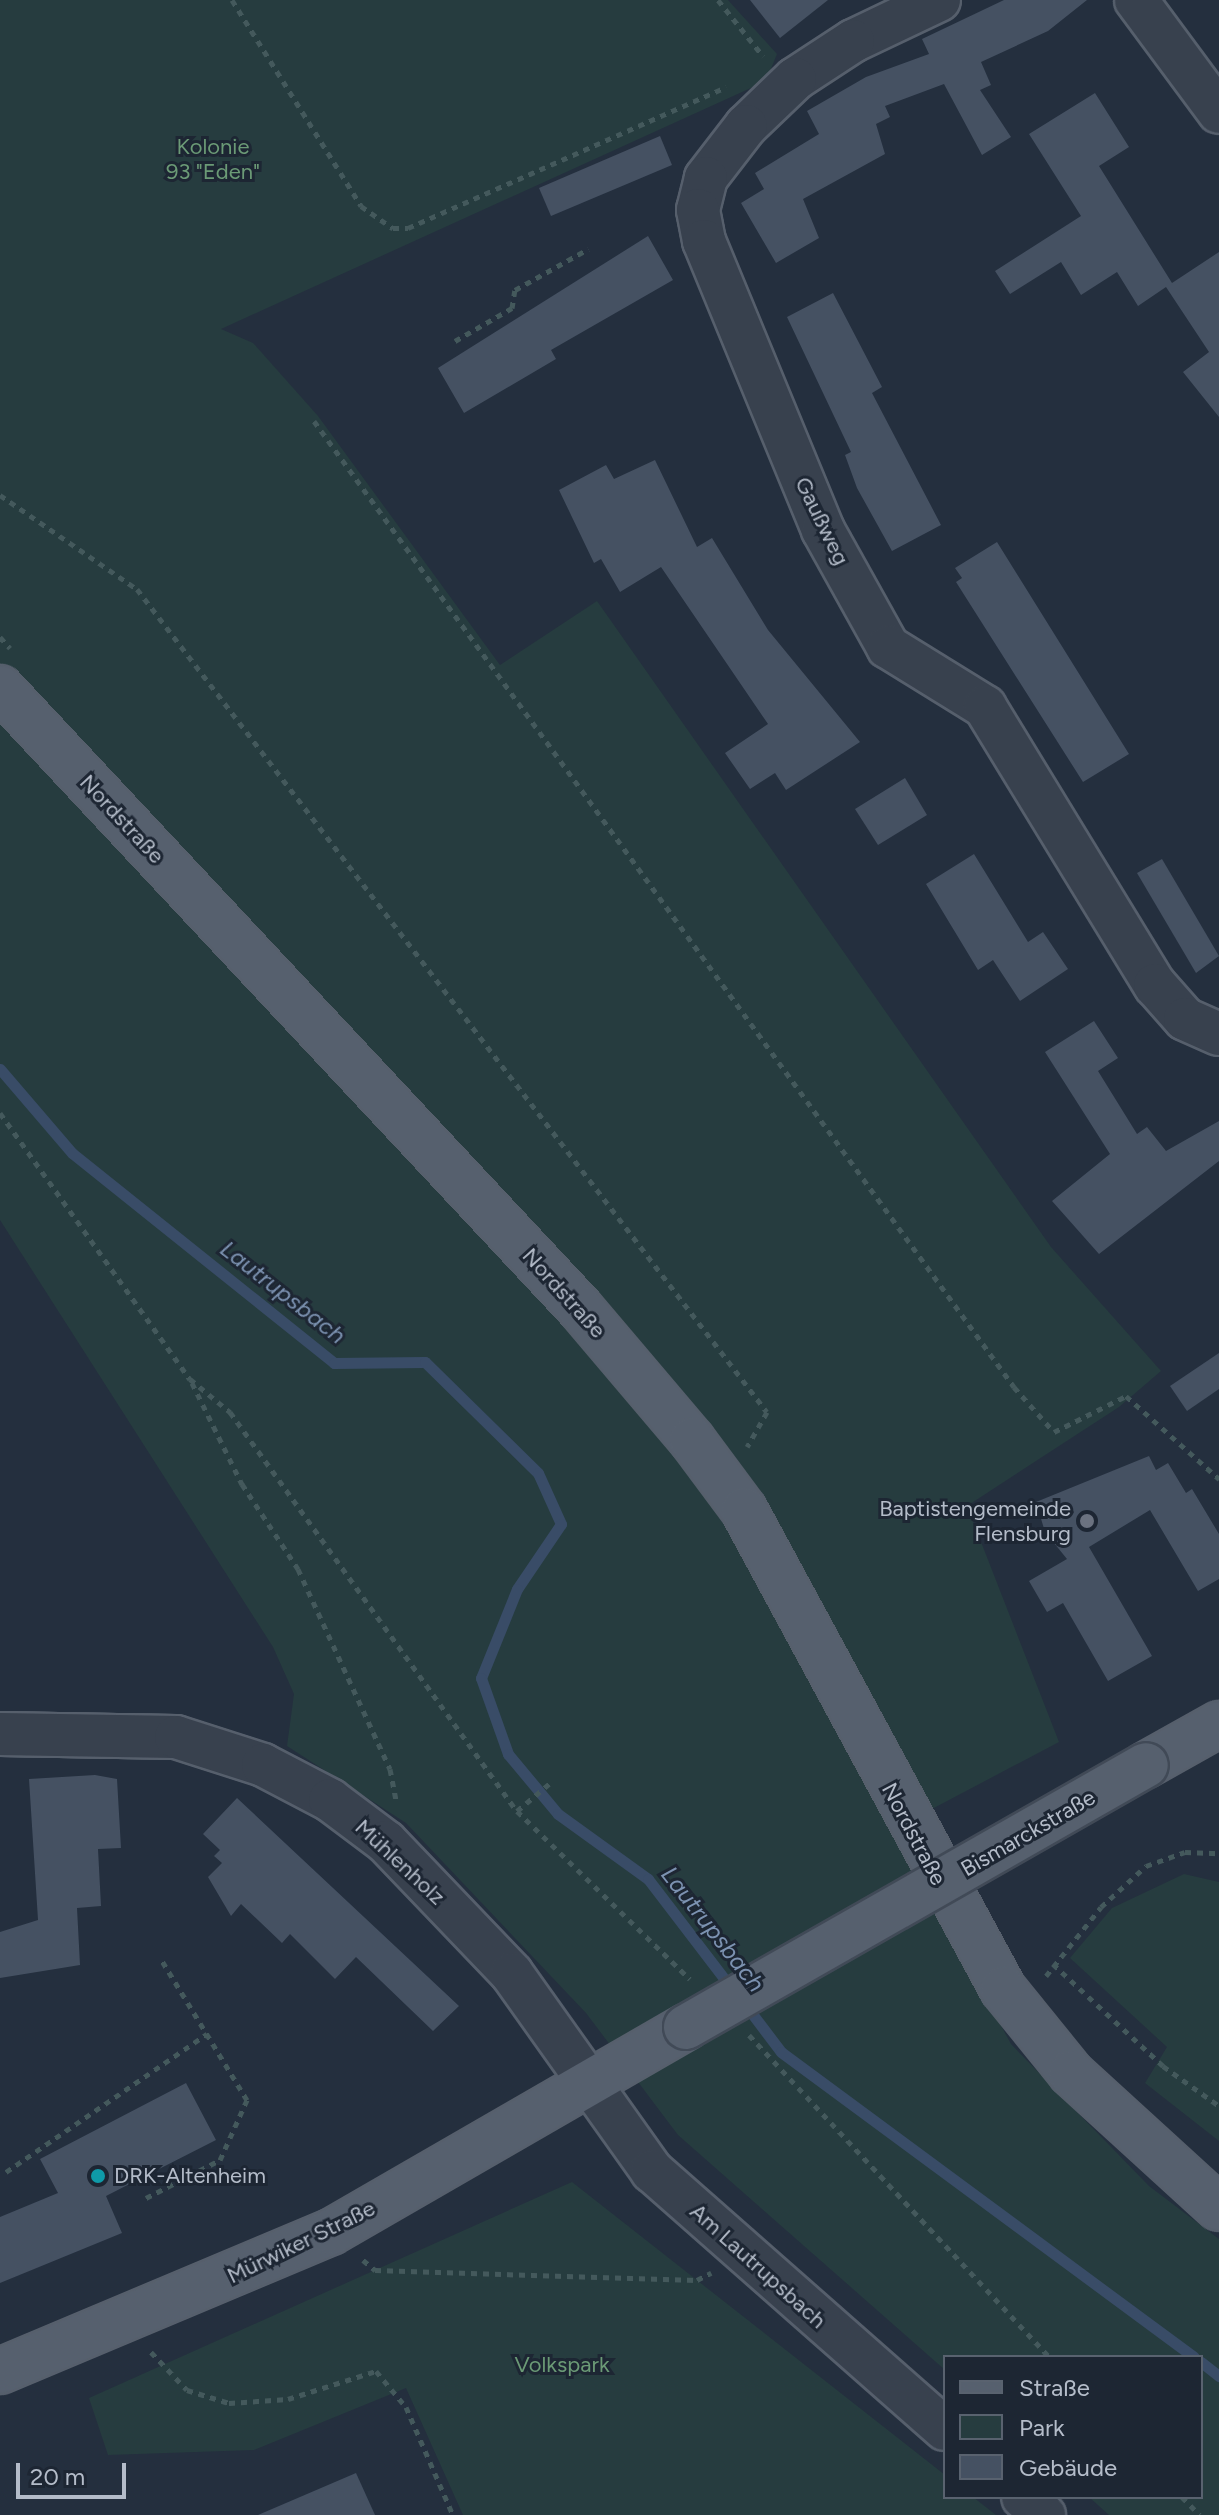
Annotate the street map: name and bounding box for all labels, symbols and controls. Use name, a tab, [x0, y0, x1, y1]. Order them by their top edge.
park label: Kolonie 93 "Eden"	[166, 133, 260, 184]
street label: Gaußweg	[789, 473, 855, 569]
street label: Nordstraße	[74, 769, 170, 869]
water label: Lautrupsbach	[215, 1234, 351, 1350]
street label: Nordstraße	[517, 1243, 611, 1343]
place label: Baptistengemeinde Flensburg	[879, 1495, 1071, 1546]
marker: Baptistengemeinde Flensburg	[1078, 1512, 1096, 1530]
street label: Nordstraße	[876, 1778, 952, 1890]
street label: Bismarckstraße	[956, 1784, 1100, 1882]
street label: Mühlenholz	[350, 1814, 450, 1910]
water label: Lautrupsbach	[655, 1861, 771, 1997]
place label: DRK-Altenheim	[114, 2163, 266, 2189]
marker: DRK-Altenheim	[89, 2167, 107, 2185]
street label: Mürwiker Straße	[223, 2195, 379, 2289]
street label: Am Lautrupsbach	[685, 2198, 831, 2334]
park label: Volkspark	[514, 2352, 610, 2378]
legend	[943, 2355, 1203, 2499]
text: Straße	[1019, 2373, 1090, 2402]
text: Park	[1019, 2413, 1065, 2442]
scale bar	[20, 2447, 130, 2497]
text: Gebäude	[1019, 2453, 1117, 2482]
text: 20 m	[30, 2462, 85, 2491]

